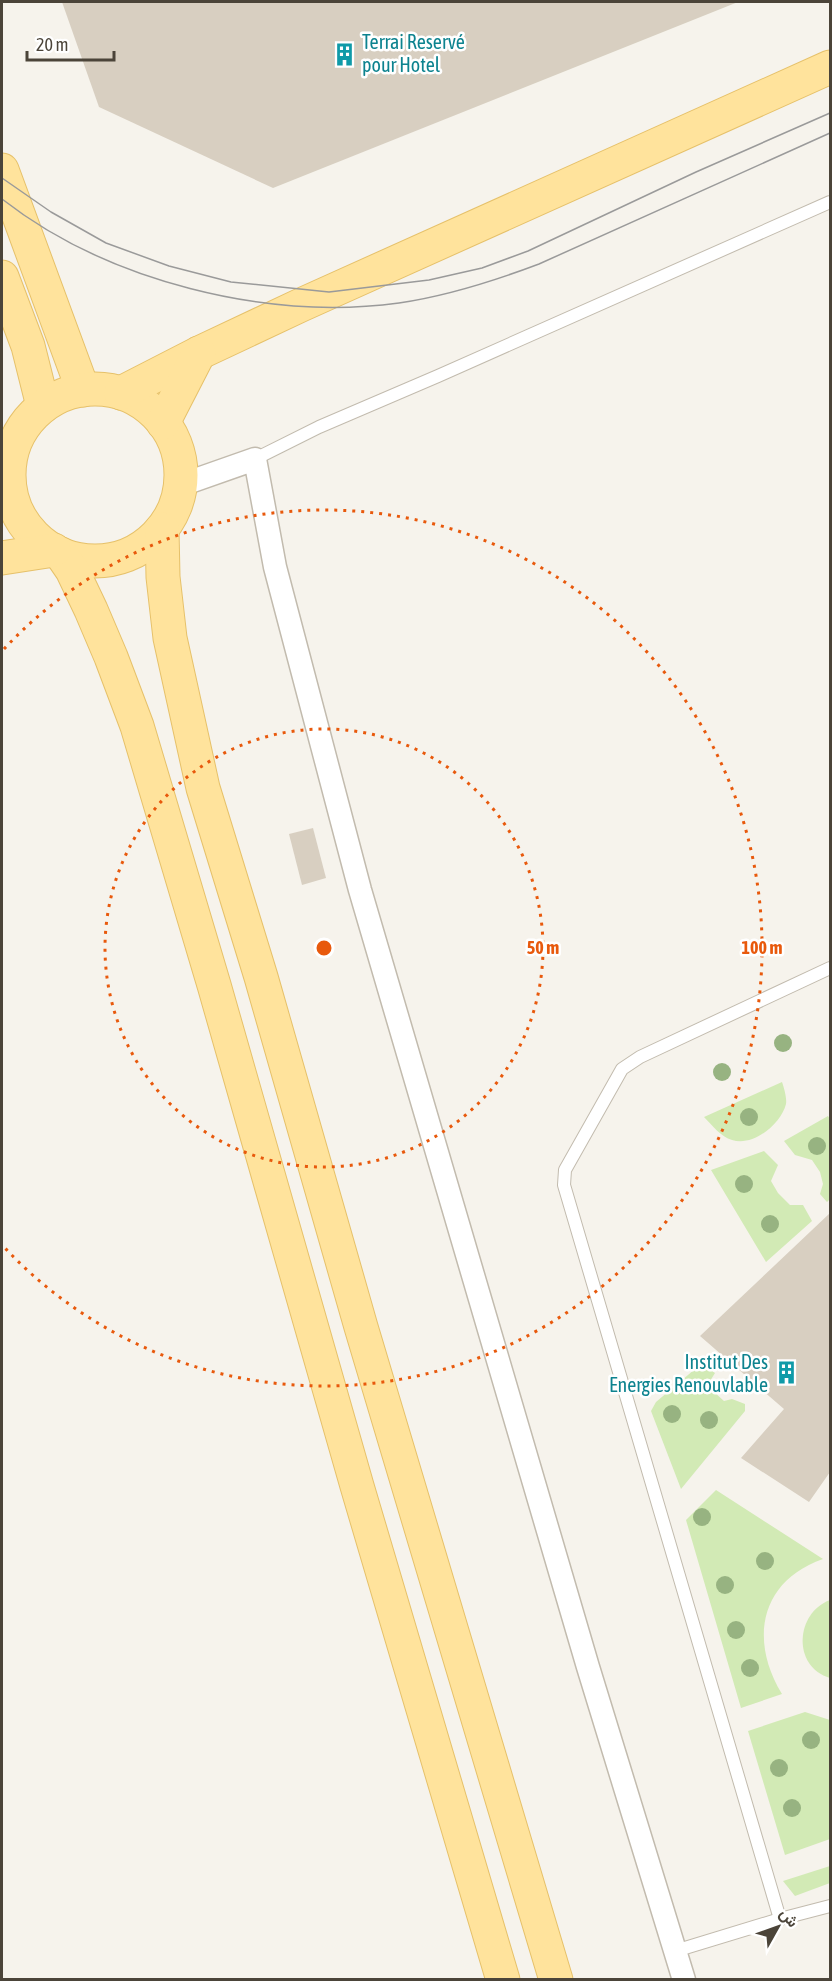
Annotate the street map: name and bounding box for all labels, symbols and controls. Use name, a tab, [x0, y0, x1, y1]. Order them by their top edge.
scale bar	[27, 24, 114, 62]
place label: Terrai Reservé pour Hotel	[362, 30, 465, 76]
text: 20 m	[36, 34, 68, 55]
building icon: Terrai Reservé pour Hotel	[331, 41, 357, 67]
text: 50 m	[527, 937, 559, 958]
text: 100 m	[742, 937, 782, 958]
centre of rings	[314, 938, 334, 958]
place label: Institut Des Energies Renouvlable	[609, 1350, 768, 1396]
building icon: Institut Des Energies Renouvlable	[773, 1360, 799, 1386]
north arrow	[748, 1897, 808, 1957]
text: ش	[776, 1904, 803, 1931]

